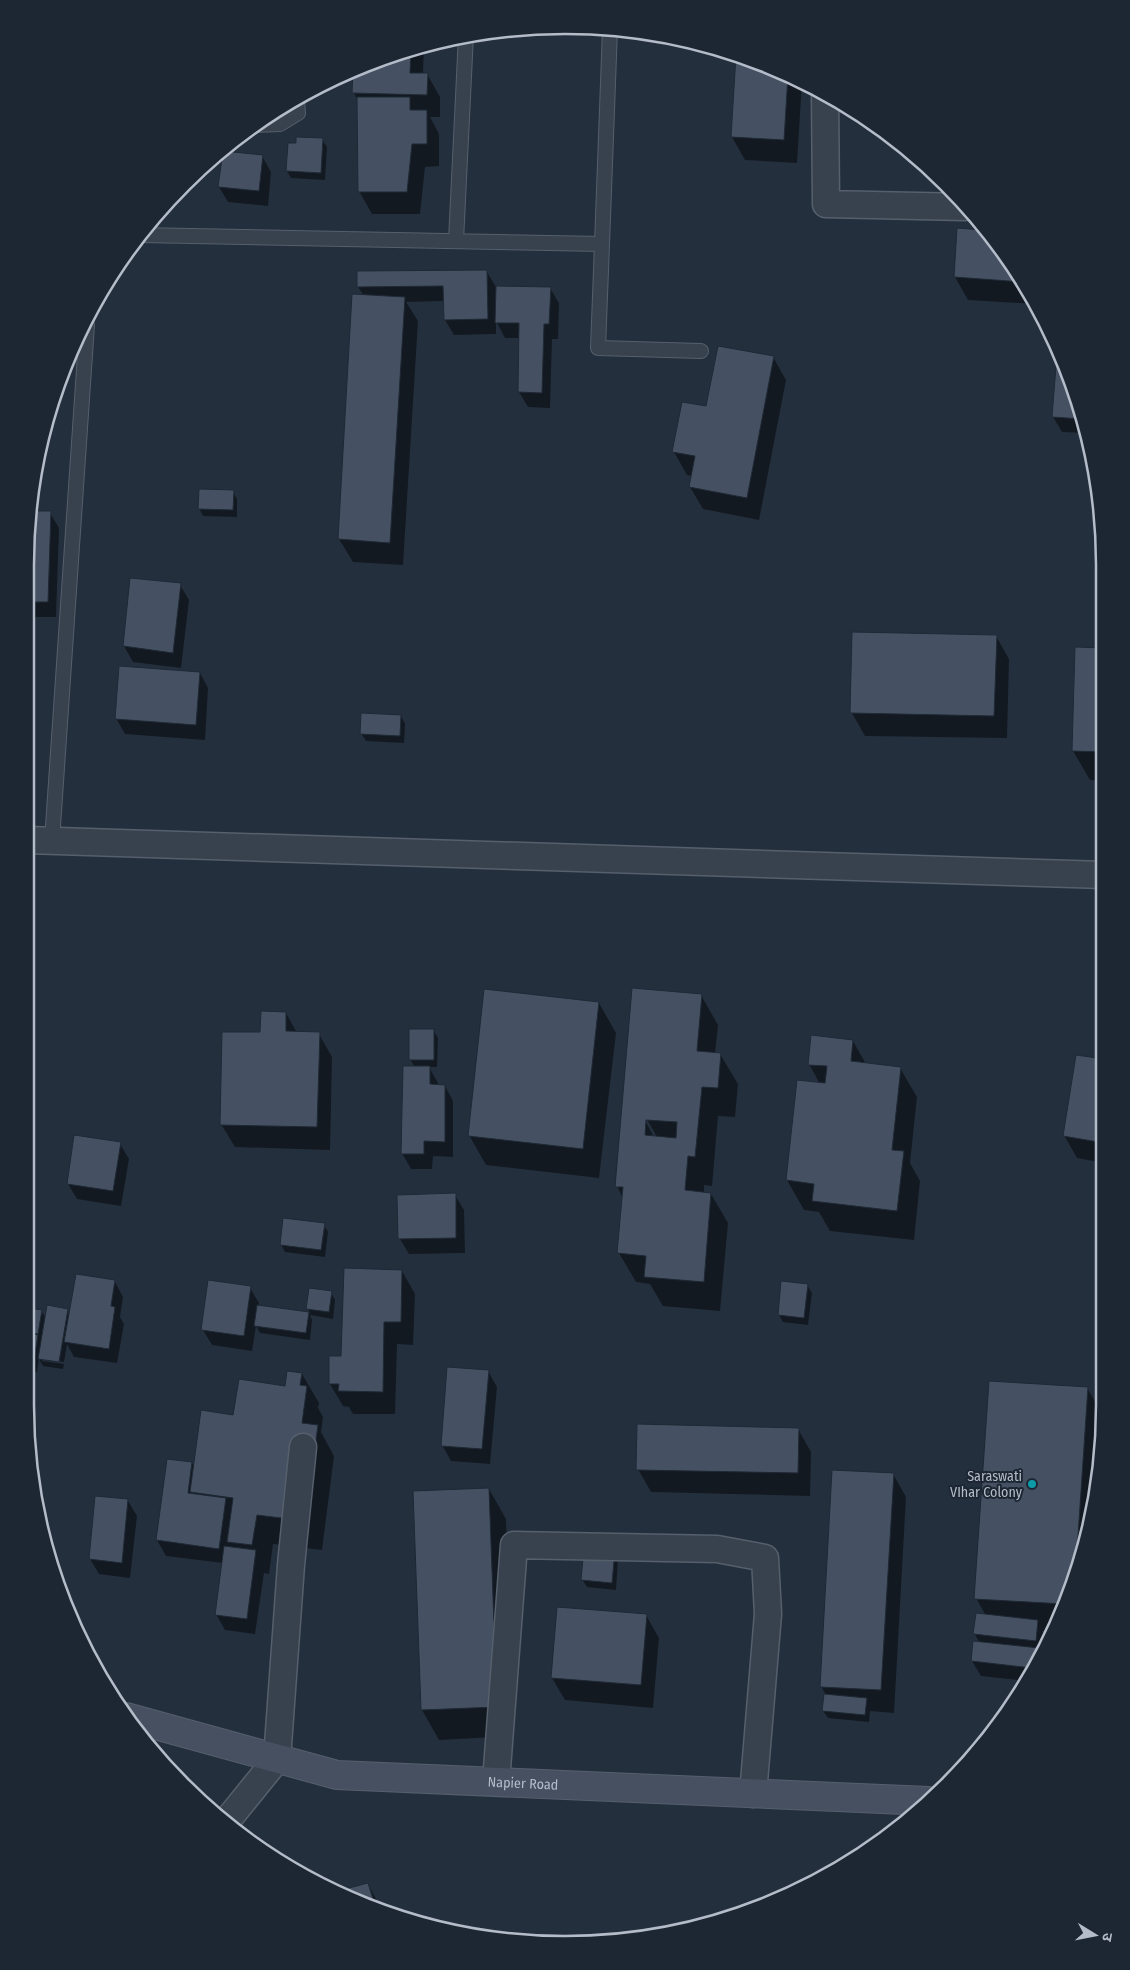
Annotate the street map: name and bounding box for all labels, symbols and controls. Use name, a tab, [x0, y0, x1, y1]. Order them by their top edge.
place label: Saraswati VIhar Colony	[950, 1468, 1023, 1501]
marker: Saraswati VIhar Colony	[1026, 1478, 1038, 1490]
street label: Napier Road	[487, 1773, 559, 1793]
north arrow	[1070, 1910, 1120, 1960]
text: उ	[1098, 1932, 1116, 1943]

